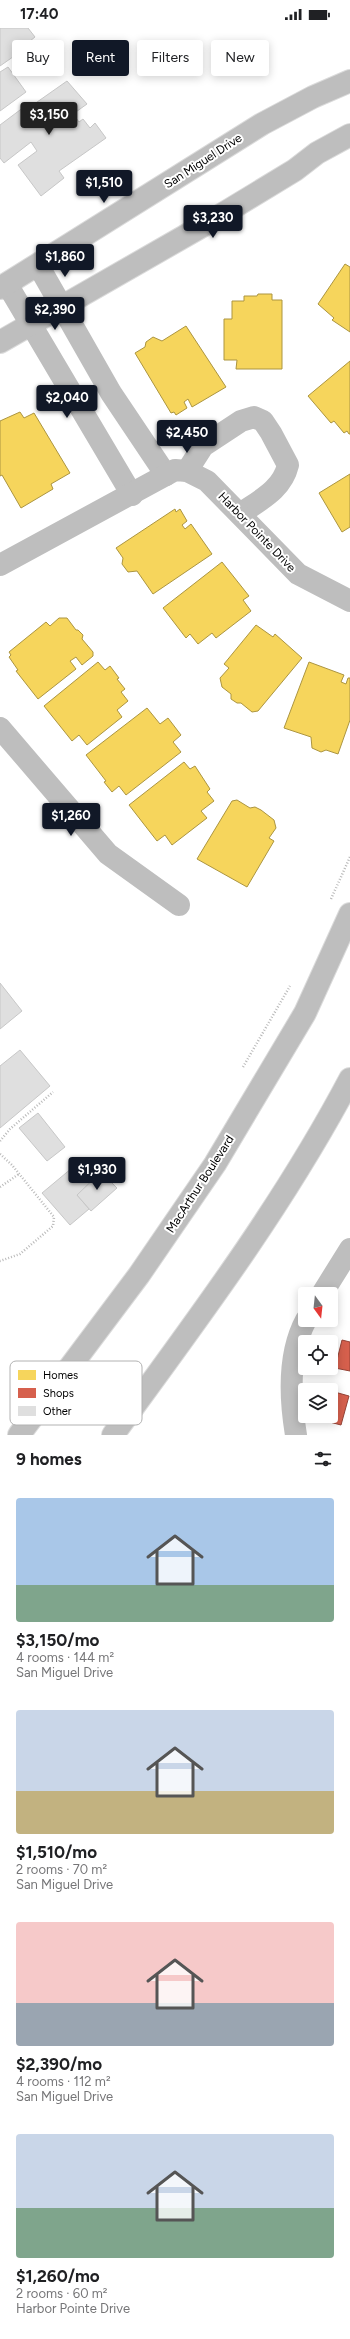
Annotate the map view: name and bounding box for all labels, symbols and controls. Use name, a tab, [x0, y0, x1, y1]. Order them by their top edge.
text: 17:40	[20, 5, 58, 23]
chip: Buy	[12, 40, 64, 76]
chip: Rent	[72, 40, 129, 76]
chip: Filters	[137, 40, 203, 76]
chip: New	[211, 40, 269, 76]
pin: $3,150	[16, 102, 82, 136]
text: $3,150	[29, 107, 69, 122]
street label: San Miguel Drive	[162, 130, 245, 191]
pin: $1,510	[71, 170, 137, 204]
text: $1,510	[85, 175, 123, 190]
pin: $3,230	[180, 205, 246, 239]
text: $3,230	[193, 210, 233, 225]
pin: $1,860	[32, 244, 98, 278]
text: $1,860	[45, 249, 85, 264]
pin: $2,390	[22, 297, 88, 331]
text: $2,390	[34, 302, 76, 317]
pin: $2,040	[34, 385, 100, 419]
text: $2,040	[45, 390, 89, 405]
pin: $2,450	[154, 420, 220, 454]
text: $2,450	[166, 425, 208, 440]
street label: Harbor Pointe Drive	[215, 489, 299, 575]
pin: $1,260	[38, 803, 104, 837]
text: $1,260	[51, 808, 91, 823]
street label: MacArthur Boulevard	[163, 1133, 237, 1235]
pin: $1,930	[64, 1157, 130, 1191]
text: $1,930	[77, 1162, 117, 1177]
north arrow	[298, 1287, 338, 1327]
map controls	[298, 1287, 338, 1423]
button: locate	[298, 1335, 338, 1375]
legend	[10, 1361, 142, 1425]
text: Homes	[43, 1369, 78, 1382]
button: layers	[298, 1383, 338, 1423]
text: Shops	[43, 1387, 74, 1400]
text: Other	[43, 1405, 72, 1418]
icon: filters	[312, 1448, 334, 1470]
text: 9 homes	[16, 1449, 82, 1469]
icon: home	[139, 1524, 211, 1596]
text: $3,150/mo	[16, 1630, 99, 1650]
text: 4 rooms · 144 m²	[16, 1650, 114, 1665]
text: San Miguel Drive	[16, 1665, 113, 1680]
icon: home	[139, 1736, 211, 1808]
text: $1,510/mo	[16, 1842, 97, 1862]
text: 2 rooms · 70 m²	[16, 1862, 107, 1877]
text: San Miguel Drive	[16, 1877, 113, 1892]
icon: home	[139, 1948, 211, 2020]
text: $2,390/mo	[16, 2054, 102, 2074]
text: 4 rooms · 112 m²	[16, 2074, 111, 2089]
text: San Miguel Drive	[16, 2089, 113, 2104]
icon: home	[139, 2160, 211, 2232]
text: $1,260/mo	[16, 2266, 100, 2286]
text: 2 rooms · 60 m²	[16, 2286, 107, 2301]
text: Harbor Pointe Drive	[16, 2301, 130, 2316]

